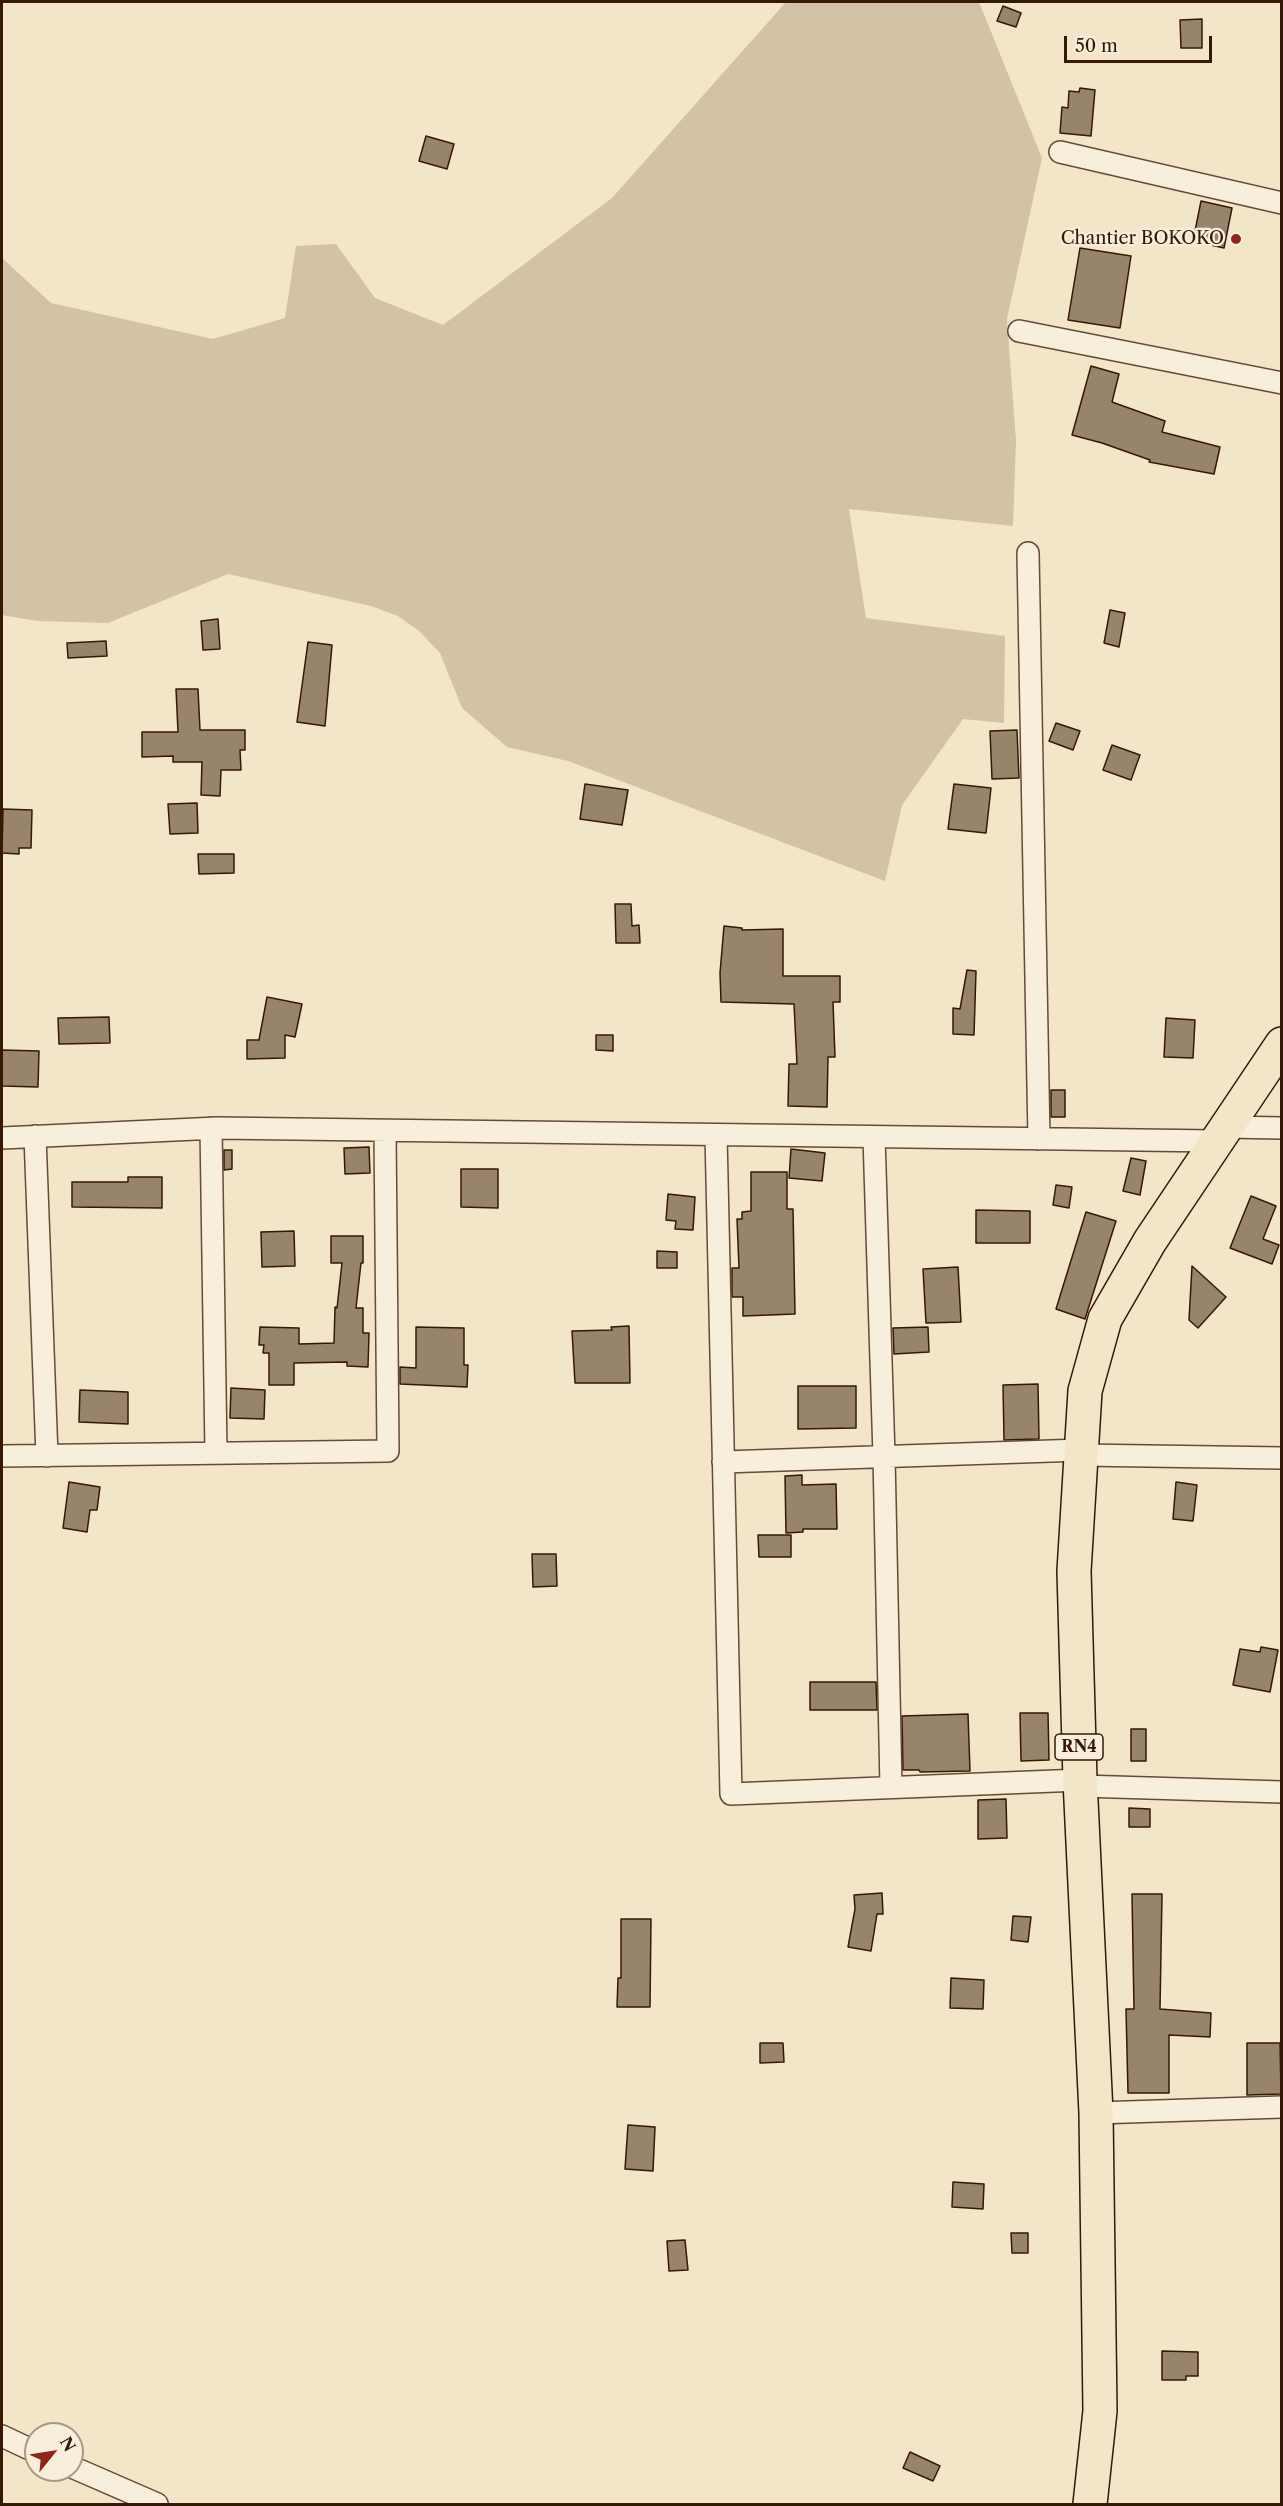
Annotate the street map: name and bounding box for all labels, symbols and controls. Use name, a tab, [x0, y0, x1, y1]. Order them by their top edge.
scale bar	[1067, 24, 1216, 62]
text: 50 m	[1075, 35, 1118, 57]
place label: Chantier BOKOKO	[1061, 228, 1224, 250]
marker: Chantier BOKOKO	[1229, 232, 1243, 246]
road number: RN4	[1055, 1734, 1103, 1760]
north arrow	[24, 2422, 84, 2482]
text: N	[56, 2433, 80, 2455]

